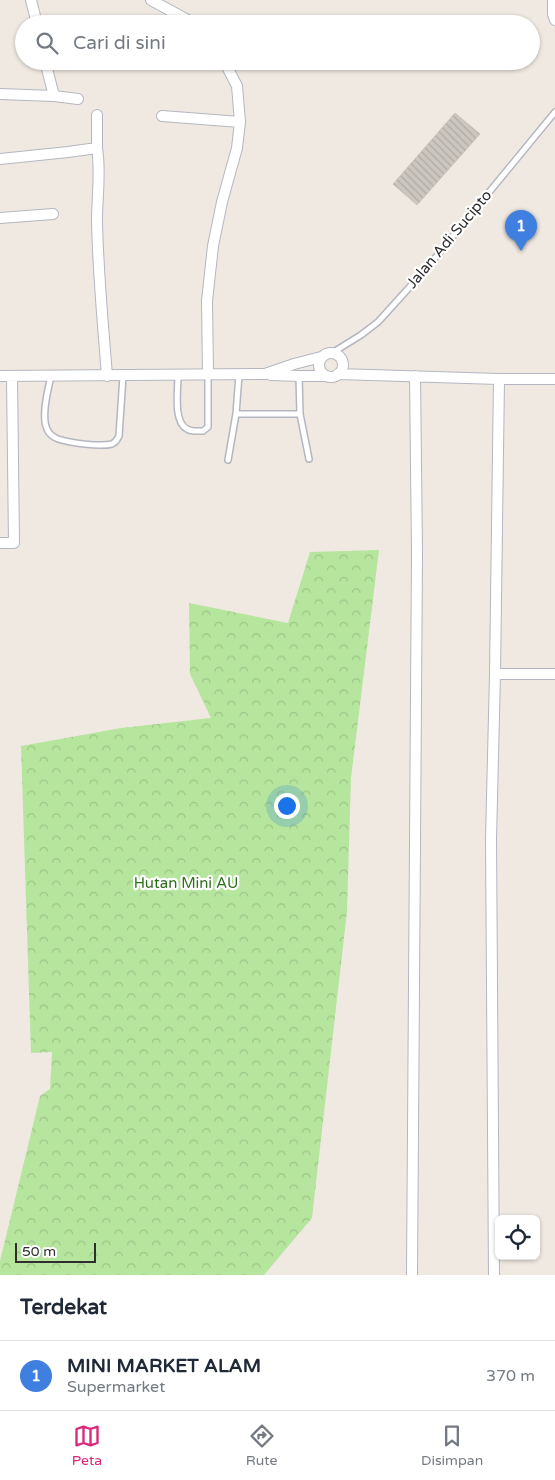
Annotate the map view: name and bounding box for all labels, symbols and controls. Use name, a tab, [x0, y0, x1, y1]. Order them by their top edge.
search box	[15, 15, 540, 70]
icon: search	[33, 29, 61, 57]
text: Cari di sini	[73, 32, 166, 54]
street label: Jalan Adi Sucipto	[403, 186, 495, 292]
pin: 1	[505, 210, 537, 251]
your location	[274, 793, 300, 819]
park label: Hutan Mini AU	[134, 874, 238, 892]
map controls	[495, 1215, 540, 1260]
button: locate	[495, 1215, 540, 1260]
scale bar	[15, 1240, 96, 1263]
text: 50 m	[22, 1243, 56, 1260]
text: Terdekat	[20, 1295, 107, 1320]
text: MINI MARKET ALAM	[67, 1355, 261, 1377]
text: 1	[31, 1366, 41, 1386]
text: 370 m	[486, 1366, 535, 1386]
text: Supermarket	[67, 1377, 165, 1397]
tab: Peta	[72, 1422, 102, 1469]
tab: Rute	[246, 1422, 277, 1469]
tab: Disimpan	[421, 1422, 483, 1469]

